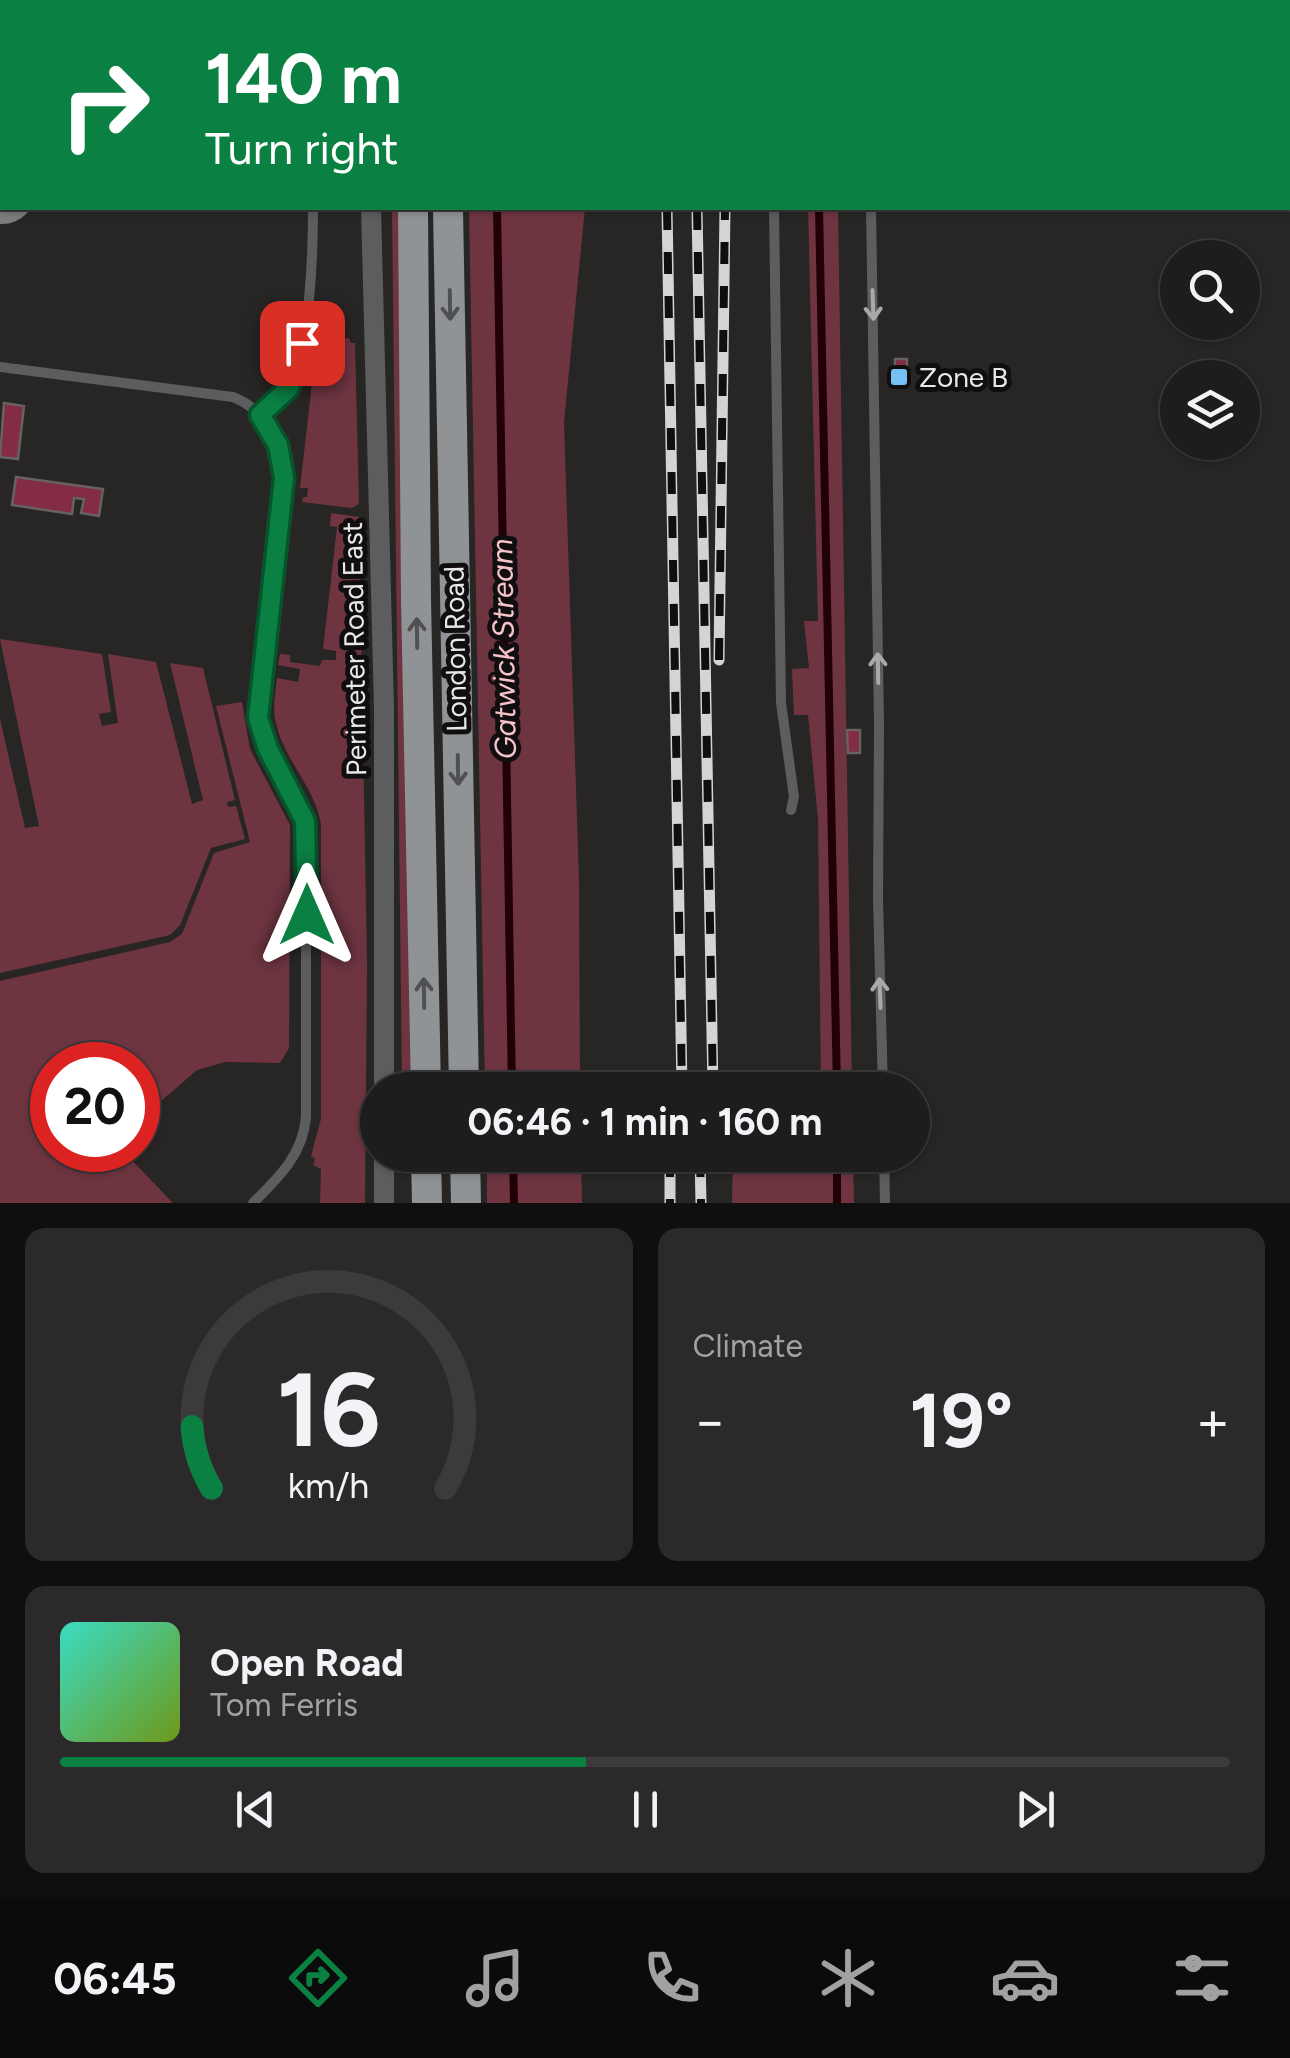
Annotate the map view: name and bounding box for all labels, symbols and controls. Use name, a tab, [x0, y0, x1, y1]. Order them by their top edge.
text: 140 m	[205, 36, 402, 121]
icon: right	[40, 40, 170, 170]
text: Turn right	[205, 121, 398, 175]
map controls	[1160, 240, 1260, 460]
button: search	[1160, 240, 1260, 340]
one-way arrow	[440, 288, 459, 320]
one-way arrow	[864, 288, 883, 320]
pin	[260, 301, 345, 386]
icon: arrive	[275, 316, 330, 371]
place label: Zone B	[919, 360, 1008, 394]
button: layers	[1160, 360, 1260, 460]
marker: Zone B	[888, 366, 910, 388]
street label: Perimeter Road East	[335, 522, 373, 776]
water label: Gatwick Stream	[483, 538, 524, 760]
street label: London Road	[437, 566, 473, 732]
one-way arrow	[407, 617, 426, 649]
one-way arrow	[868, 652, 887, 684]
one-way arrow	[448, 753, 467, 785]
position arrow	[255, 863, 359, 967]
one-way arrow	[414, 977, 433, 1009]
one-way arrow	[871, 977, 890, 1009]
speed limit sign: 20	[30, 1042, 160, 1172]
text: 06:46 · 1 min · 160 m	[468, 1099, 822, 1145]
text: Climate	[693, 1327, 803, 1365]
text: 16	[277, 1347, 381, 1472]
text: 19°	[909, 1376, 1013, 1466]
text: −	[693, 1388, 727, 1454]
text: +	[1196, 1388, 1230, 1454]
text: km/h	[288, 1464, 370, 1507]
text: Open Road	[210, 1640, 404, 1686]
text: Tom Ferris	[210, 1686, 358, 1724]
icon: previous	[228, 1782, 283, 1837]
icon: pause	[618, 1782, 673, 1837]
icon: next	[1008, 1782, 1063, 1837]
icon: directions	[283, 1943, 353, 2013]
icon: music	[460, 1943, 530, 2013]
icon: phone	[637, 1943, 707, 2013]
icon: climate	[813, 1943, 883, 2013]
icon: car	[990, 1943, 1060, 2013]
icon: filters	[1167, 1943, 1237, 2013]
text: 06:45	[53, 1951, 177, 2005]

